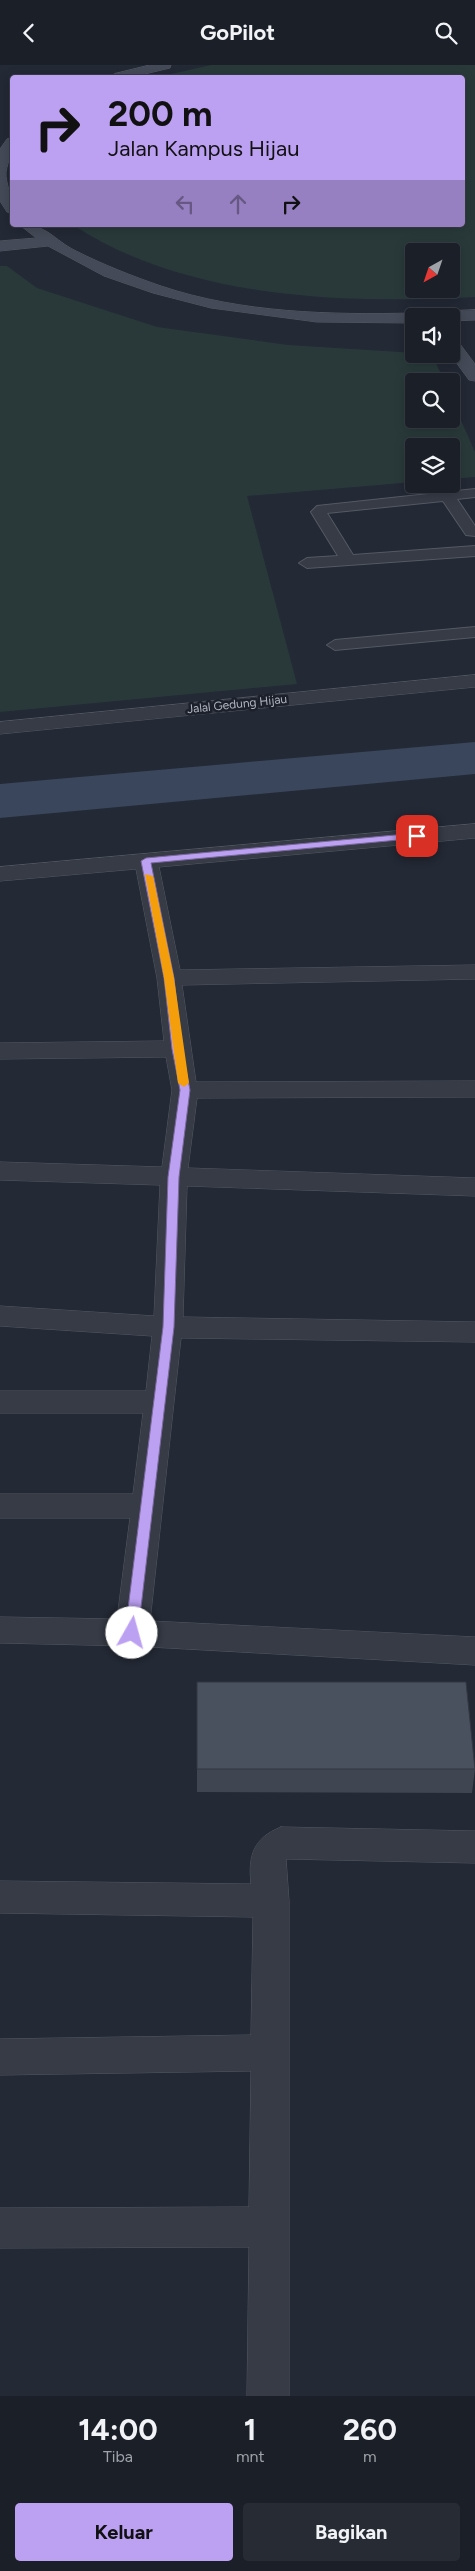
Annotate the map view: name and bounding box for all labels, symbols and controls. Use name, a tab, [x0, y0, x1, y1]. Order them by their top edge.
icon: back	[15, 19, 43, 47]
text: GoPilot	[200, 19, 275, 46]
icon: search	[432, 19, 460, 47]
text: 200 m	[108, 93, 212, 135]
icon: right	[25, 95, 90, 160]
text: Jalan Kampus Hijau	[108, 135, 300, 162]
icon: left	[171, 190, 199, 218]
icon: ahead	[224, 190, 252, 218]
icon: right	[277, 190, 305, 218]
north arrow	[405, 243, 460, 297]
map controls	[405, 243, 460, 493]
button: sound	[405, 308, 460, 363]
button: search	[405, 373, 460, 428]
button: layers	[405, 438, 460, 493]
street label: Jalal Gedung Hijau	[186, 692, 288, 716]
pin	[396, 815, 438, 857]
icon: arrive	[403, 822, 431, 850]
position arrow	[105, 1606, 157, 1658]
text: 14:00	[78, 2411, 158, 2448]
text: 1	[244, 2411, 257, 2448]
text: 260	[343, 2411, 397, 2448]
text: Tiba	[103, 2447, 133, 2466]
text: mnt	[236, 2447, 264, 2466]
text: m	[363, 2447, 377, 2466]
button: Keluar	[15, 2503, 233, 2561]
button: Bagikan	[243, 2503, 460, 2561]

